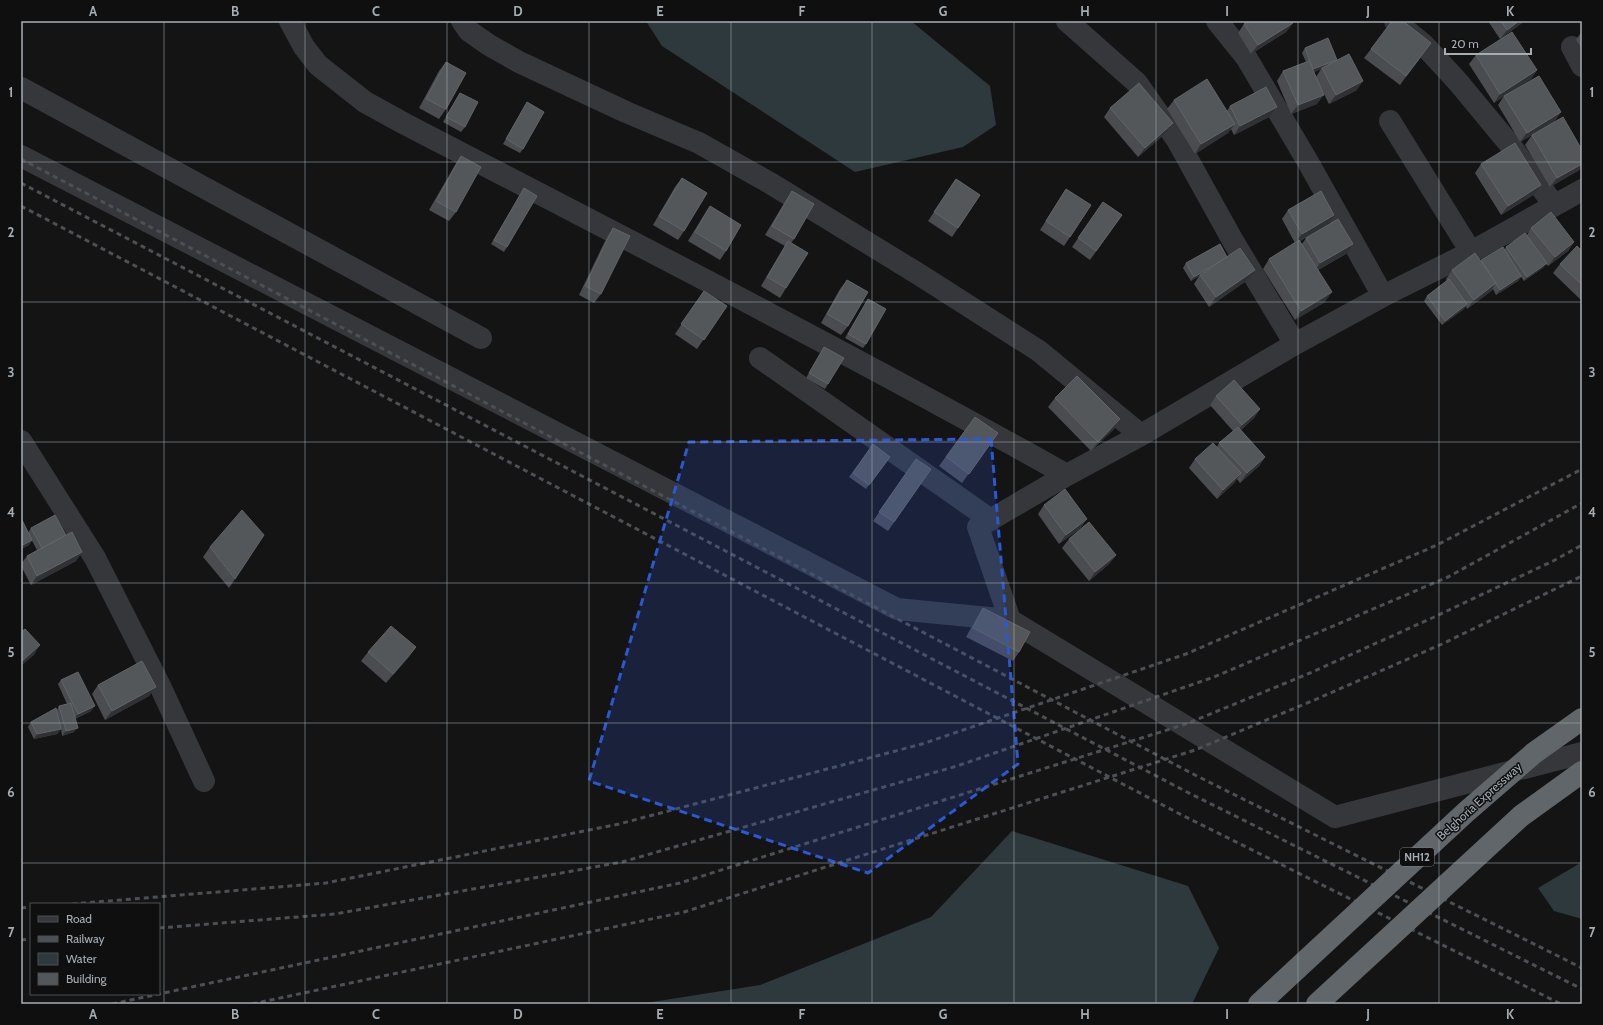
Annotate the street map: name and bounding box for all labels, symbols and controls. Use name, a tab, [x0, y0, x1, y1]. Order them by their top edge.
text: A	[89, 3, 98, 19]
text: B	[231, 3, 239, 19]
text: C	[372, 3, 380, 19]
text: D	[513, 3, 523, 19]
text: E	[656, 3, 664, 19]
text: F	[799, 3, 806, 19]
text: G	[939, 3, 948, 19]
text: H	[1080, 3, 1090, 19]
text: I	[1225, 3, 1229, 19]
text: J	[1365, 3, 1370, 19]
text: K	[1506, 3, 1515, 19]
scale bar	[1445, 30, 1531, 56]
text: 20 m	[1451, 36, 1479, 51]
text: 1	[9, 84, 13, 100]
text: 1	[1590, 84, 1594, 100]
text: 2	[8, 224, 15, 240]
text: 2	[1589, 224, 1596, 240]
text: 3	[7, 364, 15, 380]
text: 3	[1588, 364, 1596, 380]
text: 4	[7, 504, 15, 520]
text: 4	[1588, 504, 1596, 520]
text: 5	[8, 644, 15, 660]
text: 5	[1589, 644, 1596, 660]
street label: Belghoria Expressway	[1433, 759, 1525, 843]
text: 6	[7, 784, 15, 800]
text: 6	[1588, 784, 1596, 800]
road number: NH12	[1400, 848, 1434, 866]
legend	[30, 903, 160, 995]
text: Road	[66, 911, 92, 926]
text: 7	[8, 924, 15, 940]
text: 7	[1589, 924, 1596, 940]
text: Railway	[66, 931, 104, 946]
text: Water	[66, 951, 97, 966]
text: Building	[66, 971, 108, 986]
text: A	[89, 1006, 98, 1022]
text: B	[231, 1006, 239, 1022]
text: C	[372, 1006, 380, 1022]
text: D	[513, 1006, 523, 1022]
text: E	[656, 1006, 664, 1022]
text: F	[799, 1006, 806, 1022]
text: G	[939, 1006, 948, 1022]
text: H	[1080, 1006, 1090, 1022]
text: I	[1225, 1006, 1229, 1022]
text: J	[1365, 1006, 1370, 1022]
text: K	[1506, 1006, 1515, 1022]

